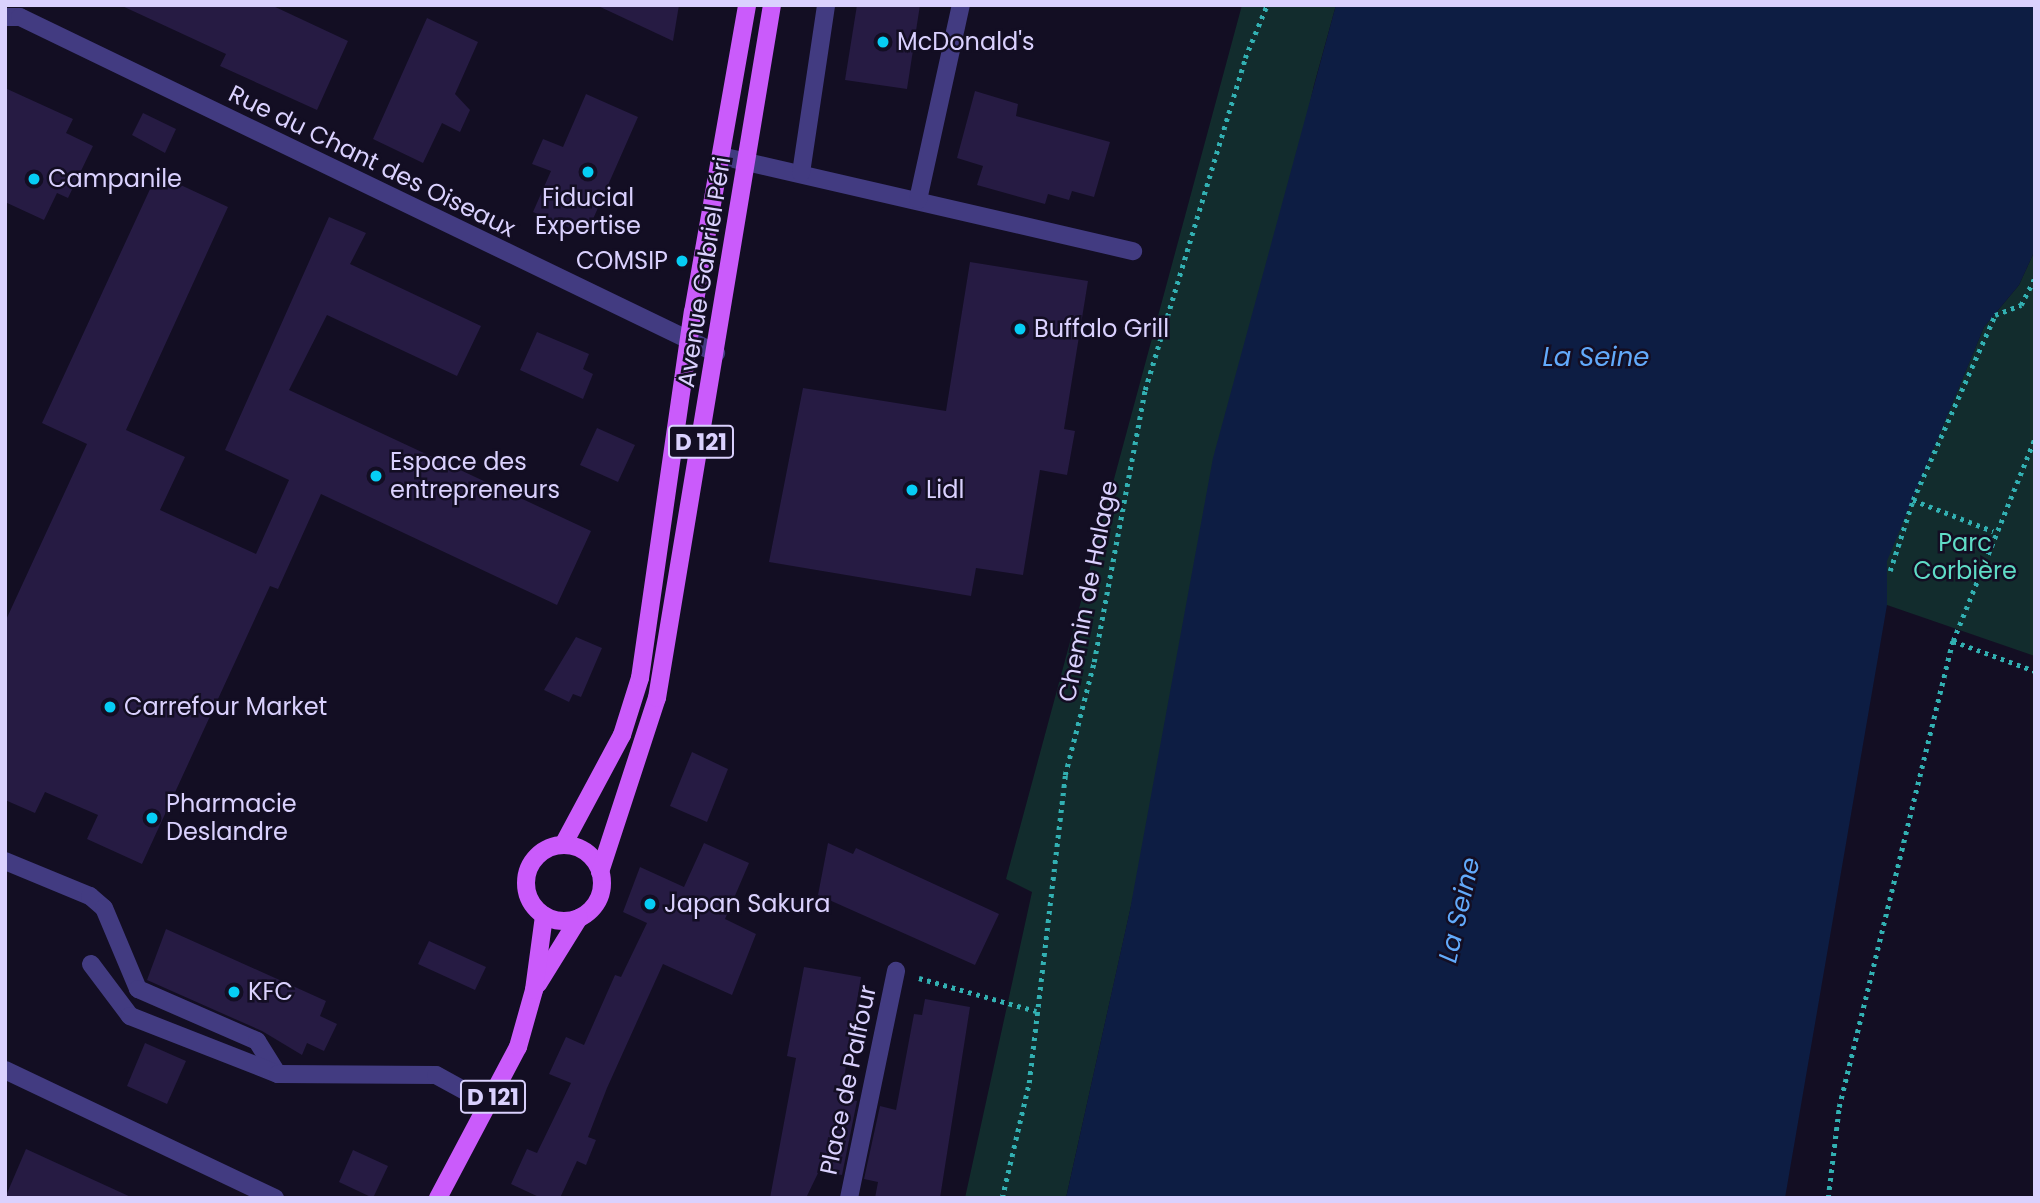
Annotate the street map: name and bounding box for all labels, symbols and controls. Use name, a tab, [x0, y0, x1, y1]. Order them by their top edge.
place label: McDonald's	[897, 28, 1035, 56]
marker: McDonald's	[875, 34, 891, 50]
street label: Rue du Chant des Oiseaux	[224, 79, 520, 243]
street label: Avenue Gabriel Péri	[672, 155, 736, 389]
marker: Fiducial Expertise	[580, 164, 596, 180]
place label: Campanile	[48, 165, 182, 193]
marker: Campanile	[26, 171, 42, 187]
place label: Fiducial Expertise	[535, 184, 641, 240]
place label: COMSIP	[576, 247, 668, 275]
marker: COMSIP	[674, 253, 690, 269]
place label: Buffalo Grill	[1034, 315, 1169, 343]
marker: Buffalo Grill	[1012, 321, 1028, 337]
water label: La Seine	[1543, 342, 1649, 374]
road number: D 121	[668, 422, 734, 462]
place label: Espace des entrepreneurs	[390, 448, 560, 504]
marker: Espace des entrepreneurs	[368, 468, 384, 484]
place label: Lidl	[926, 476, 964, 504]
street label: Chemin de Halage	[1052, 478, 1124, 704]
marker: Lidl	[904, 482, 920, 498]
park label: Parc Corbière	[1913, 529, 2017, 585]
place label: Carrefour Market	[124, 693, 327, 721]
marker: Carrefour Market	[102, 699, 118, 715]
place label: Pharmacie Deslandre	[166, 790, 297, 846]
marker: Pharmacie Deslandre	[144, 810, 160, 826]
water label: La Seine	[1433, 854, 1487, 966]
place label: Japan Sakura	[664, 890, 830, 918]
marker: Japan Sakura	[642, 896, 658, 912]
place label: KFC	[248, 978, 293, 1006]
street label: Place de Palfour	[814, 983, 882, 1177]
marker: KFC	[226, 984, 242, 1000]
road number: D 121	[460, 1078, 526, 1116]

